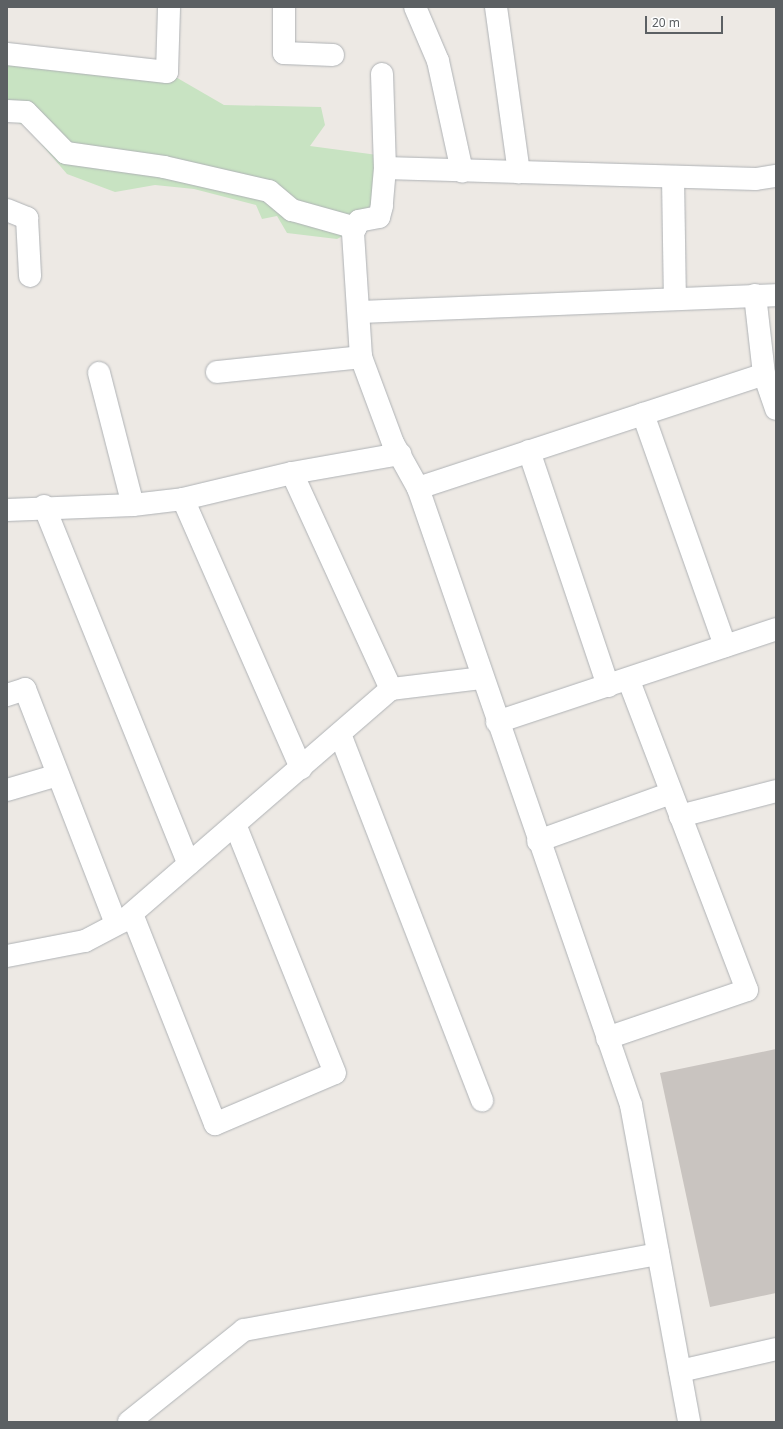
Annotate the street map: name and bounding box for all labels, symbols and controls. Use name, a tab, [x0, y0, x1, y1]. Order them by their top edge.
scale bar	[647, 8, 725, 34]
text: 20 m	[652, 14, 680, 31]

